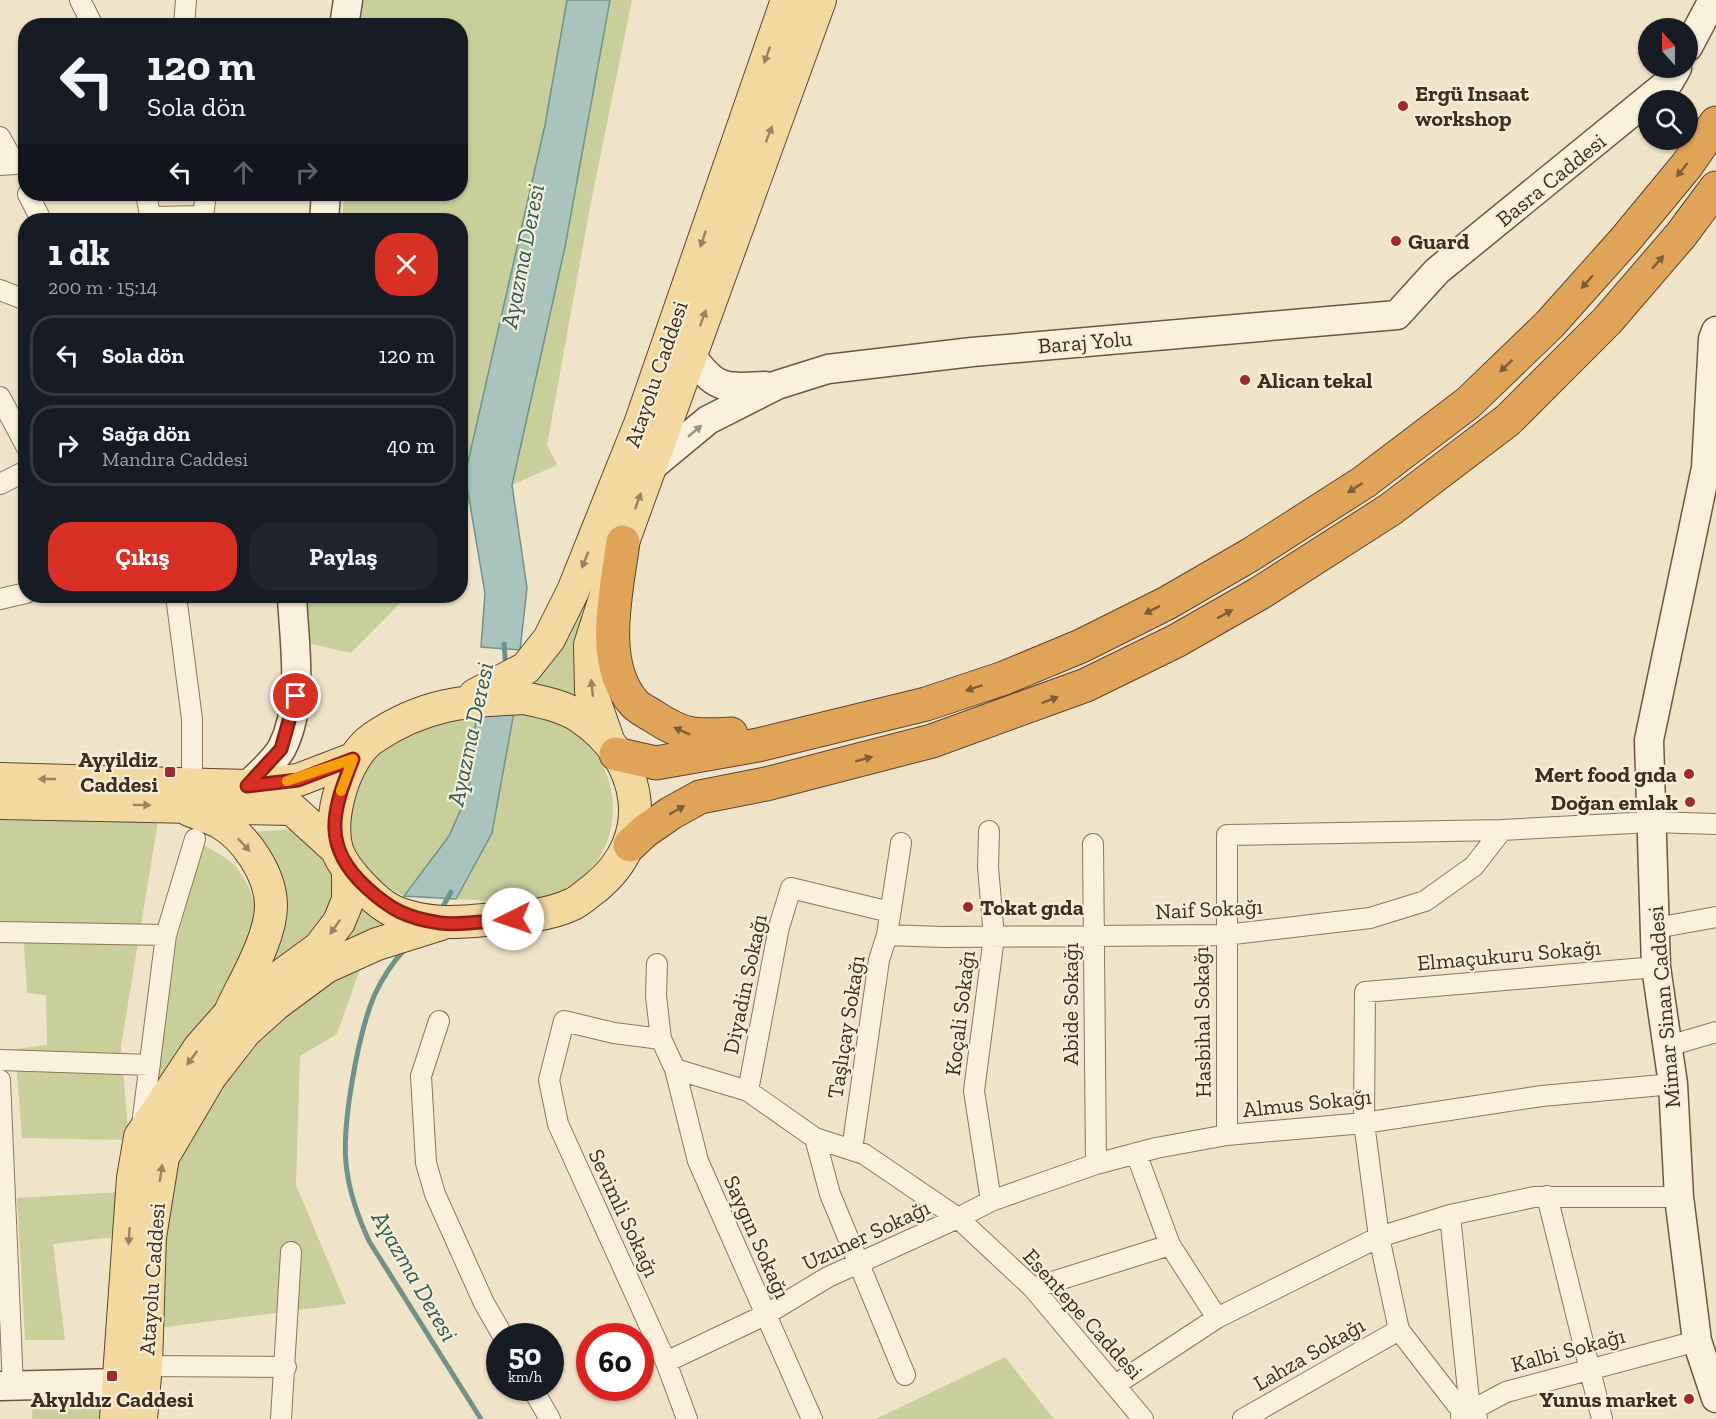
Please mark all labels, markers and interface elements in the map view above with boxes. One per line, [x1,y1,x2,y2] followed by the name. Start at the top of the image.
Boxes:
[1638,18,1698,78] north arrow
[1638,18,1698,150] map controls
[147,40,255,91] text: 120 m
[48,42,126,120] icon: left
[762,46,772,64] one-way arrow
[1415,80,1529,132] place label: Ergü Insaat workshop
[1638,90,1698,150] button: search
[147,91,246,123] text: Sola dön
[1396,99,1410,113] marker: Ergü Insaat workshop
[765,125,775,143] one-way arrow
[1491,127,1611,233] street label: Basra Caddesi
[164,156,197,189] icon: left
[227,156,260,189] icon: ahead
[290,156,323,189] icon: right
[1676,163,1689,178] one-way arrow
[494,181,550,332] water label: Ayazma Deresi
[1408,228,1470,255] place label: Guard
[697,230,707,248] one-way arrow
[48,231,110,274] text: 1 dk
[375,233,438,296] button: close
[1389,234,1403,248] marker: Guard
[1651,255,1664,270] one-way arrow
[48,275,158,299] text: 200 m · 15:14
[1580,275,1594,290] one-way arrow
[618,297,694,451] street label: Atayolu Caddesi
[699,308,709,326] one-way arrow
[1037,324,1134,360] street label: Baraj Yolu
[51,339,84,372] icon: left
[102,342,184,369] text: Sola dön
[379,342,435,369] text: 120 m
[1500,358,1514,372] one-way arrow
[1257,367,1373,394] place label: Alican tekal
[1238,373,1252,387] marker: Alican tekal
[102,420,190,447] text: Sağa dön
[687,425,702,438] one-way arrow
[51,429,84,462] icon: right
[386,432,435,459] text: 40 m
[102,447,248,471] text: Mandıra Caddesi
[1347,482,1363,493] one-way arrow
[634,492,643,510] one-way arrow
[48,522,237,591] button: Çıkış
[249,522,438,591] button: Paylaş
[580,551,590,569] one-way arrow
[1144,605,1161,615] one-way arrow
[1216,609,1233,619] one-way arrow
[440,659,499,810] water label: Ayazma Deresi
[270,670,321,721] pin
[279,679,312,712] icon: arrive
[587,679,597,698] one-way arrow
[965,684,983,694] one-way arrow
[1041,694,1059,704] one-way arrow
[672,726,690,736] one-way arrow
[78,746,158,798] place label: Ayyildiz Caddesi
[855,753,873,763] one-way arrow
[1535,761,1677,788] place label: Mert food gıda
[163,765,177,779] marker: Ayyildiz Caddesi
[1682,767,1696,781] marker: Mert food gıda
[37,774,56,784] one-way arrow
[1551,789,1678,816] place label: Doğan emlak
[1683,795,1697,809] marker: Doğan emlak
[133,800,152,809] one-way arrow
[669,804,685,815] one-way arrow
[237,837,251,852] one-way arrow
[481,887,545,951] position arrow
[1154,893,1264,925] street label: Naif Sokağı
[980,894,1084,921] place label: Tokat gıda
[961,900,975,914] marker: Tokat gıda
[1642,905,1686,1109] street label: Mimar Sinan Caddesi
[717,912,773,1056] street label: Diyadin Sokağı
[329,918,341,934] one-way arrow
[1416,934,1602,976] street label: Elmaçukuru Sokağı
[1057,943,1084,1065] street label: Abide Sokağı
[1187,946,1217,1098] street label: Hasbihal Sokağı
[939,949,981,1077] street label: Koçali Sokağı
[821,953,871,1101] street label: Taşlıçay Sokağı
[186,1049,198,1065] one-way arrow
[1241,1083,1373,1123] street label: Almus Sokağı
[583,1145,665,1281] street label: Sevimli Sokağı
[156,1163,165,1182] one-way arrow
[718,1171,796,1303] street label: Saygın Sokağı
[798,1194,934,1276] street label: Uzuner Sokağı
[133,1202,171,1356] street label: Atayolu Caddesi
[365,1205,464,1347] water label: Ayazma Deresi
[124,1227,133,1246] one-way arrow
[1017,1243,1149,1385] street label: Esentepe Caddesi
[1249,1311,1369,1397] street label: Lahza Sokağı
[1508,1322,1628,1378] street label: Kalbi Sokağı
[576,1323,654,1401] speed limit sign: 60
[509,1337,541,1373] text: 50
[508,1368,542,1386] text: km/h
[105,1369,119,1383] marker: Akyıldız Caddesi
[30,1386,194,1413] place label: Akyıldız Caddesi
[1540,1386,1677,1413] place label: Yunus market
[1682,1392,1696,1406] marker: Yunus market

